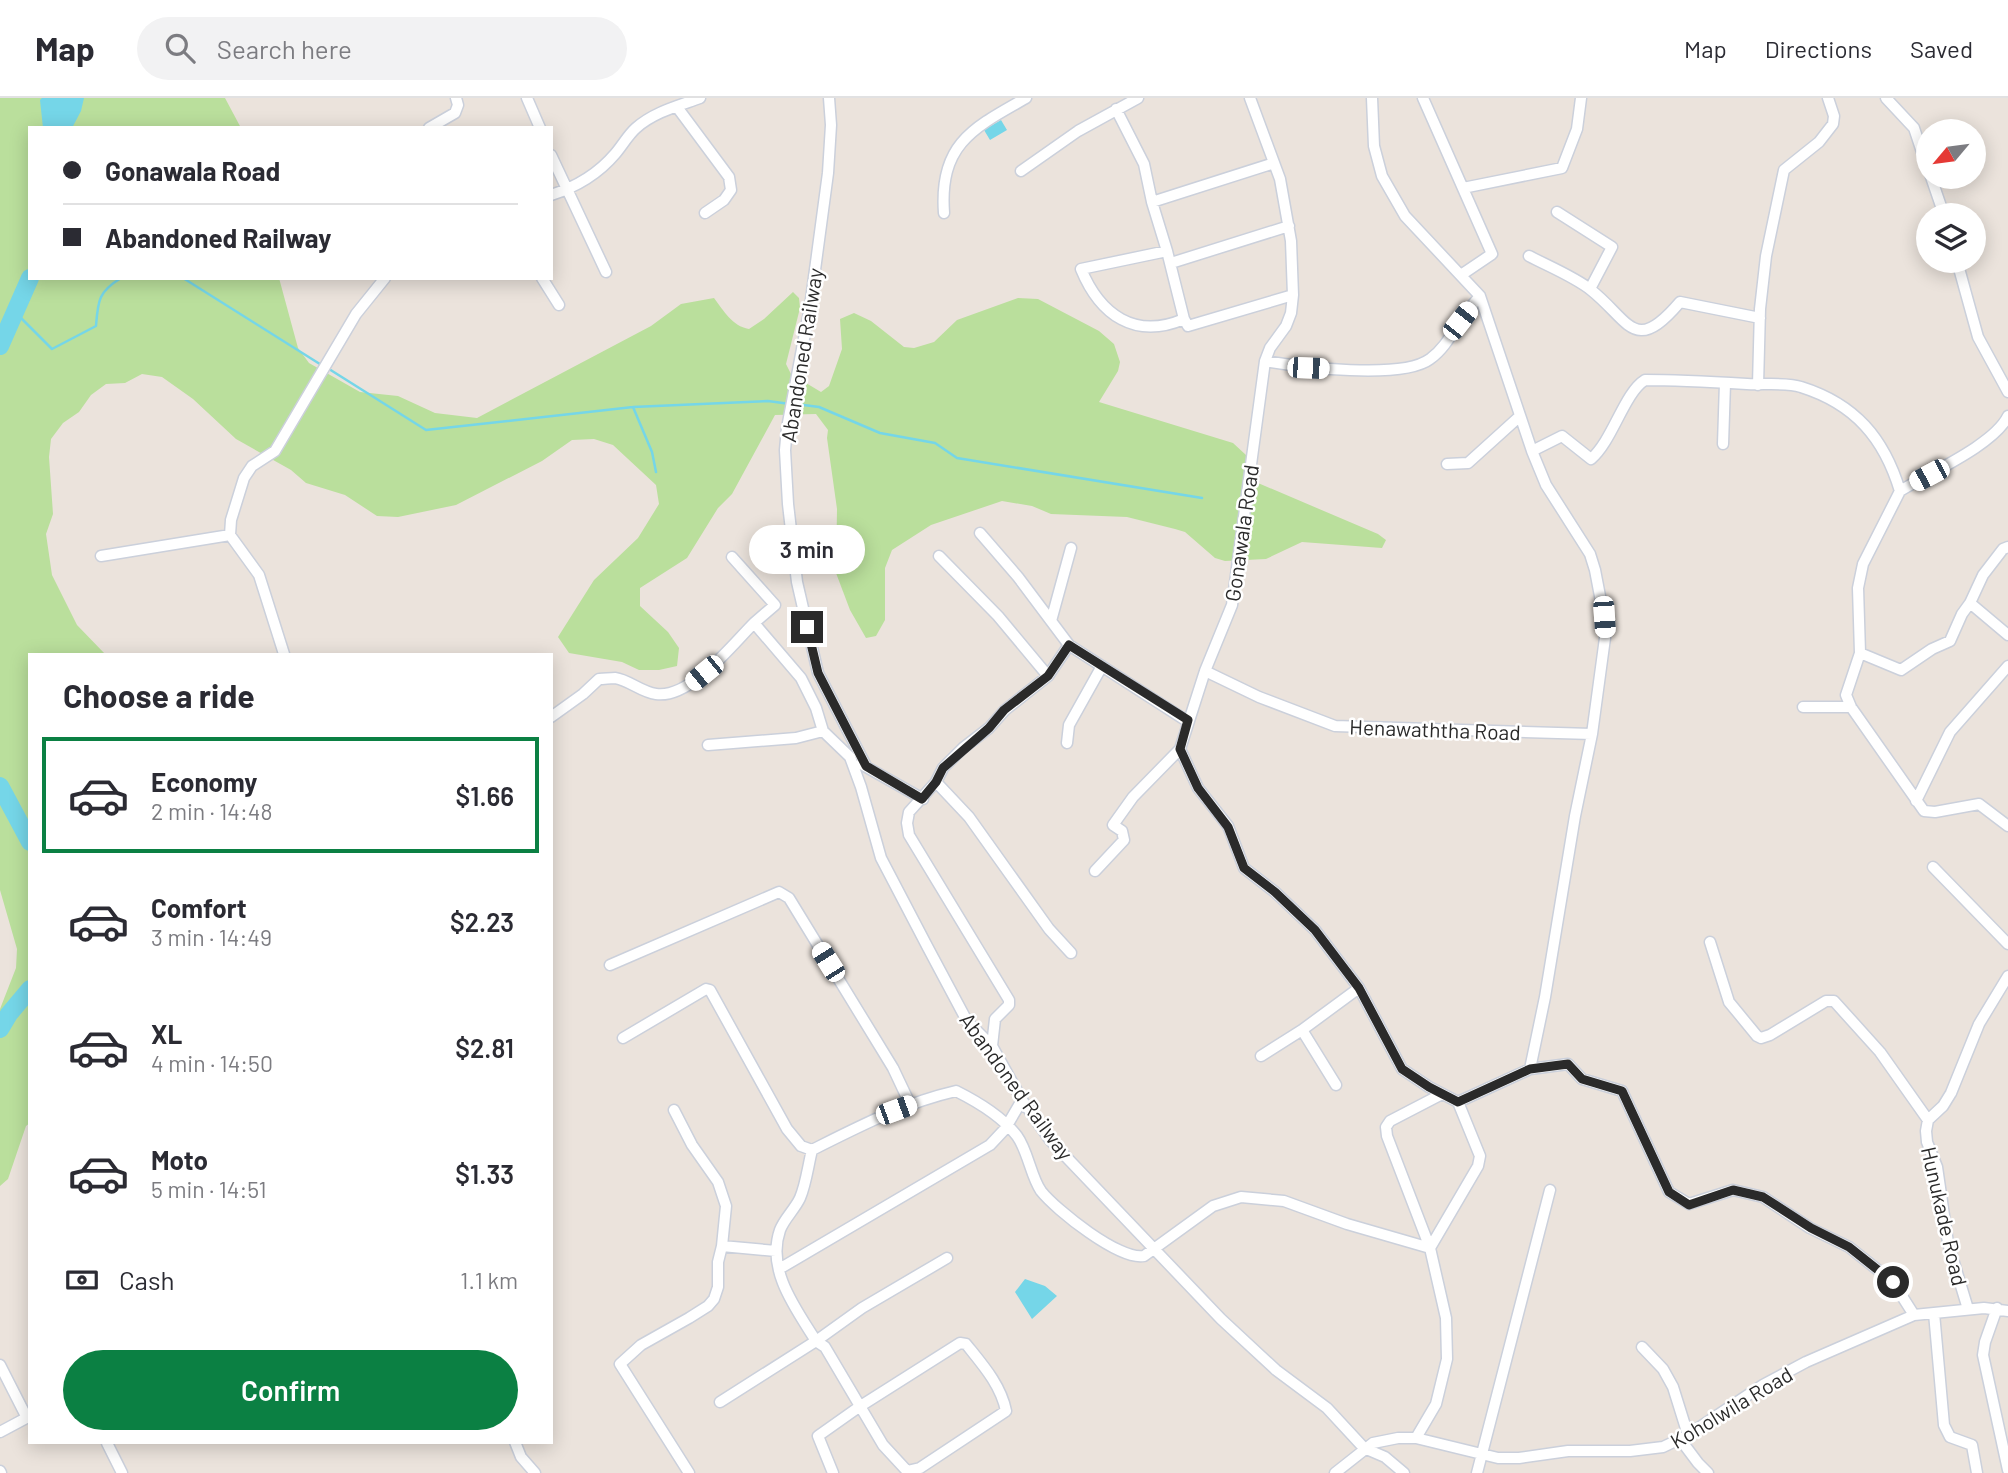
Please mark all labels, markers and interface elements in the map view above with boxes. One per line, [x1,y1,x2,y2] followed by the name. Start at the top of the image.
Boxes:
[137,17,627,80] search box
[35,28,95,68] text: Map
[161,29,199,67] icon: search
[217,33,352,64] text: Search here
[1684,34,1727,63] text: Map
[1765,34,1872,63] text: Directions
[1910,34,1973,63] text: Saved
[1916,119,1986,189] north arrow
[1916,119,1986,273] map controls
[105,155,280,186] text: Gonawala Road
[1916,203,1986,273] button: layers
[105,222,331,253] text: Abandoned Railway
[775,266,827,444] street label: Abandoned Railway
[1439,298,1482,344] car
[1287,357,1330,379] car
[1906,456,1953,494] car
[1219,463,1263,603] street label: Gonawala Road
[749,526,865,574] callout: 3 min
[780,535,834,563] text: 3 min
[1593,595,1616,639] car
[791,611,823,643] route end
[682,652,727,694] car
[63,676,255,714] text: Choose a ride
[1349,714,1521,744] street label: Henawaththa Road
[67,764,130,827] icon: car
[151,766,257,797] text: Economy
[455,780,514,811] text: $1.66
[151,797,272,825] text: 2 min · 14:48
[67,890,130,953] icon: car
[151,892,247,923] text: Comfort
[450,906,514,937] text: $2.23
[151,923,272,951] text: 3 min · 14:49
[808,939,849,985] car
[955,1007,1079,1165] street label: Abandoned Railway
[67,1016,130,1079] icon: car
[151,1018,182,1049] text: XL
[455,1032,514,1063] text: $2.81
[151,1049,273,1077] text: 4 min · 14:50
[873,1093,920,1127] car
[67,1142,130,1205] icon: car
[151,1144,208,1175] text: Moto
[1917,1144,1973,1288] street label: Hunukade Road
[455,1158,514,1189] text: $1.33
[151,1175,266,1203] text: 5 min · 14:51
[63,1261,101,1299] icon: cash
[119,1264,174,1295] text: Cash
[460,1266,518,1294] text: 1.1 km
[1877,1266,1909,1298] route start
[63,1350,518,1430] button: Confirm
[1665,1361,1797,1453] street label: Koholwila Road

